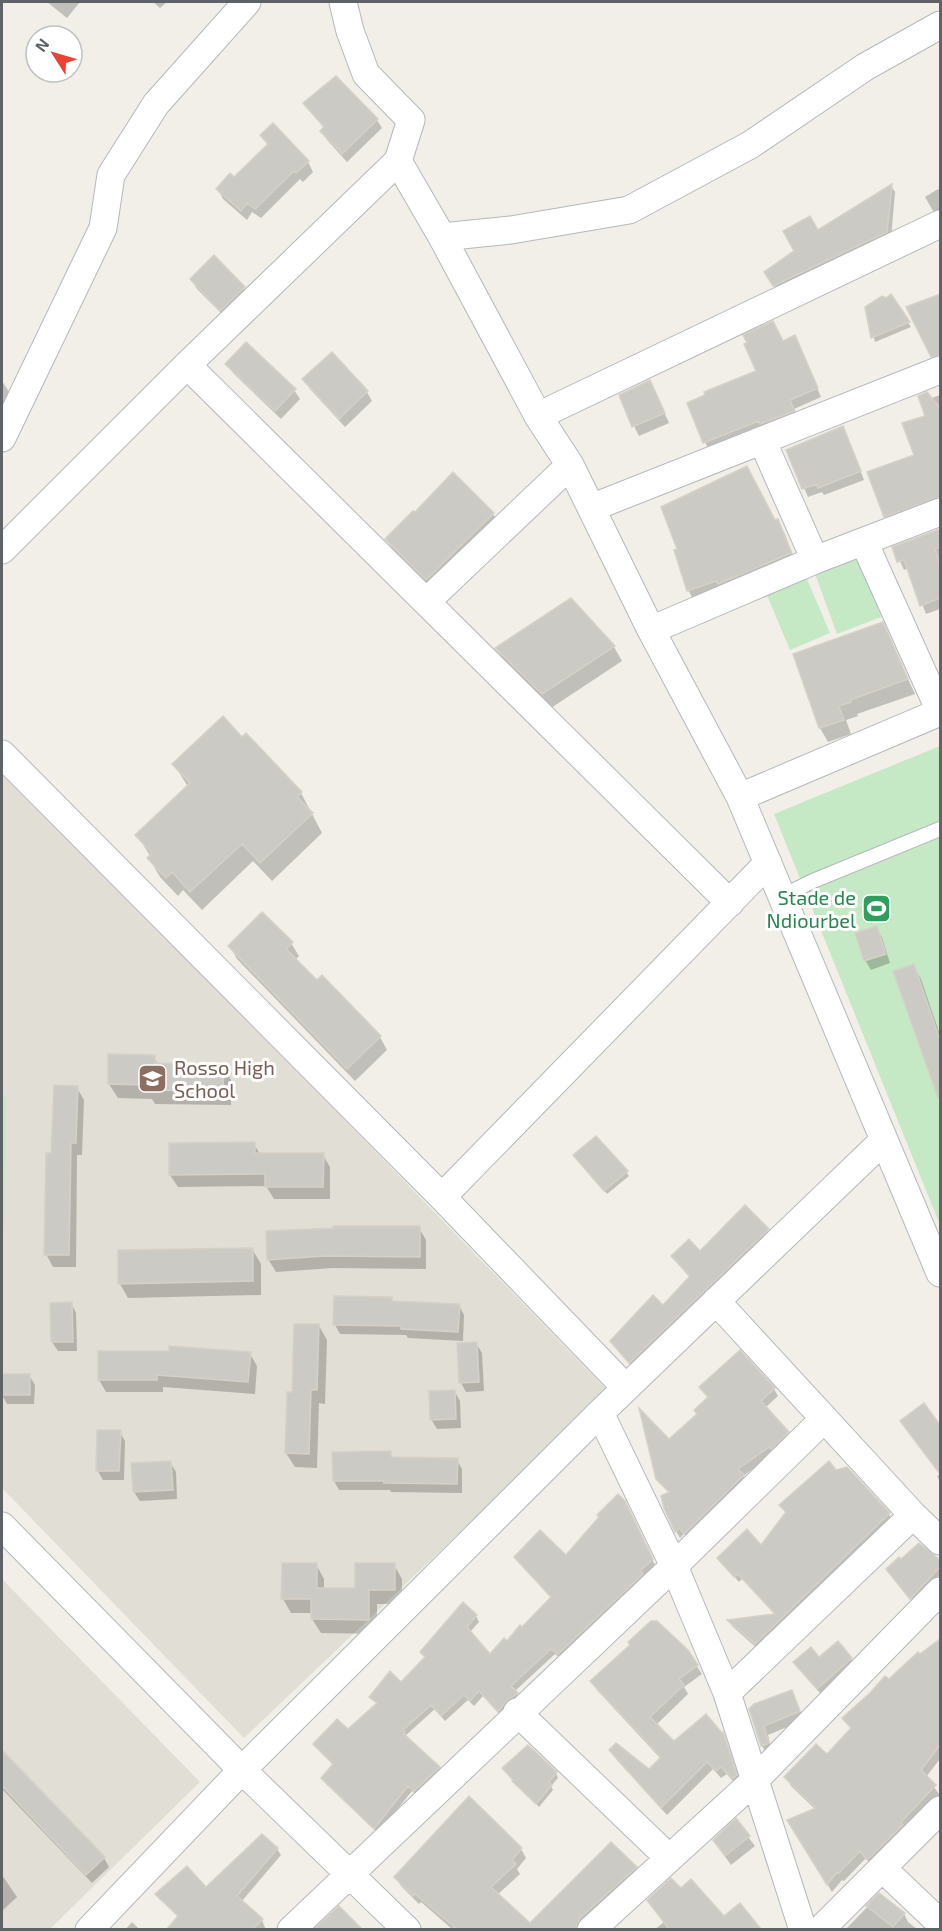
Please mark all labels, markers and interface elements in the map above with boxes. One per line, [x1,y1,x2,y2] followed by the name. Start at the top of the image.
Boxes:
[24,24,84,84] north arrow
[31,34,53,55] text: N
[767,885,856,932] place label: Stade de Ndiourbel
[861,893,893,925] sports icon: Stade de Ndiourbel
[174,1055,275,1102] place label: Rosso High School
[137,1063,169,1095] school or university icon: Rosso High School

